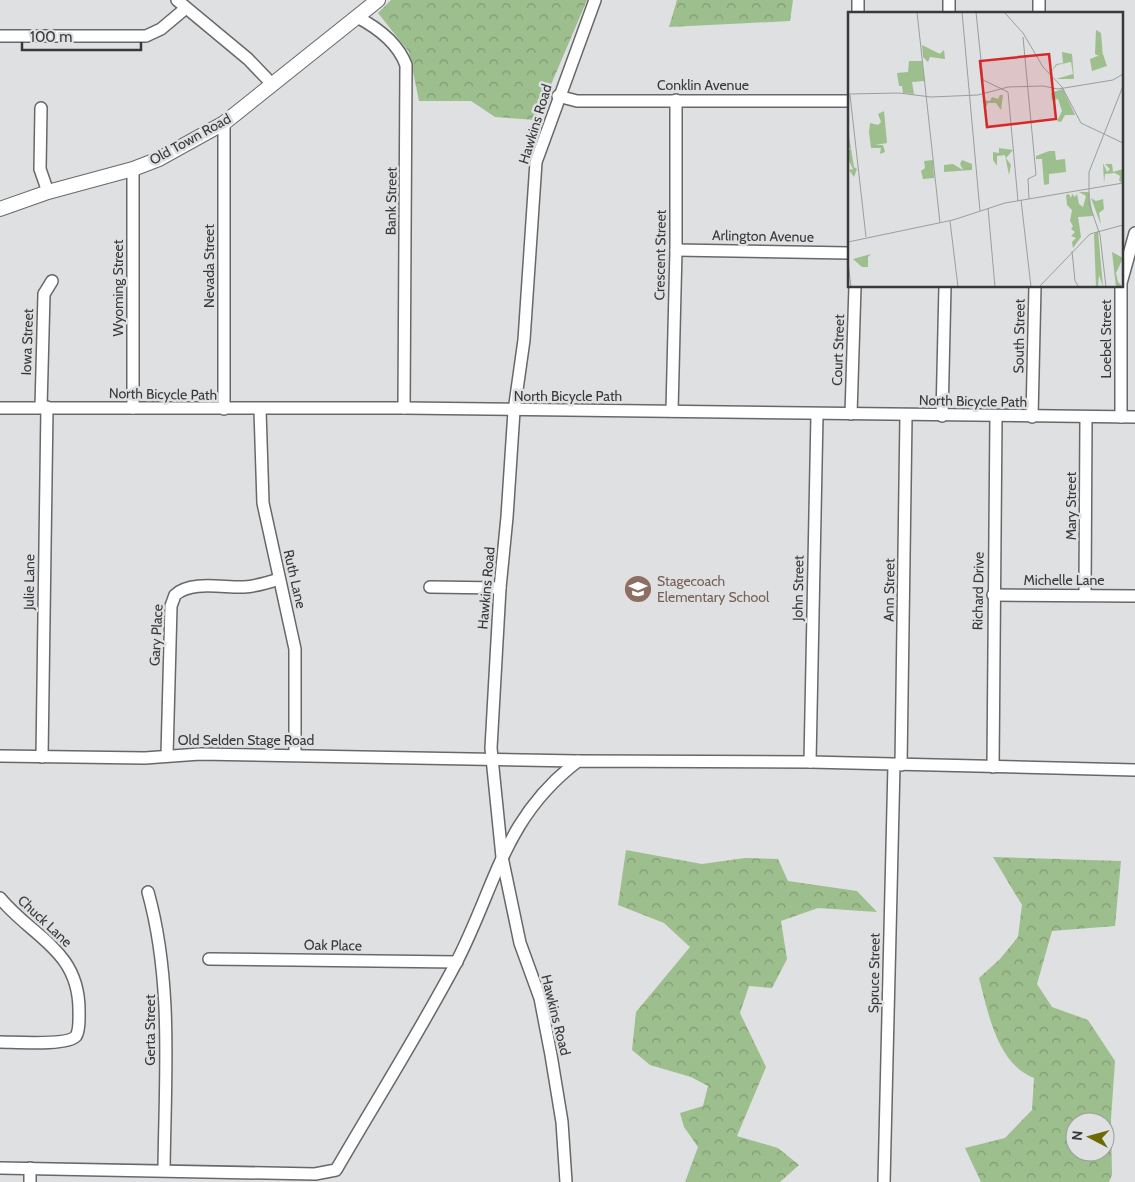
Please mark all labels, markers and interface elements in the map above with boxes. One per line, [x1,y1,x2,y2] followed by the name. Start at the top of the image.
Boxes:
[848,12,1122,288] inset map
[22,20,141,52] scale bar
[30,28,72,46] text: 100 m
[657,76,749,94] street label: Conklin Avenue
[514,82,556,166] street label: Hawkins Road
[146,109,234,169] street label: Old Town Road
[381,166,401,235] street label: Bank Street
[650,209,670,301] street label: Crescent Street
[200,224,218,308] street label: Nevada Street
[712,226,814,246] street label: Arlington Avenue
[109,239,127,336] street label: Wyoming Street
[1009,298,1029,373] street label: South Street
[1097,299,1115,379] street label: Loebel Street
[17,308,37,376] street label: Iowa Street
[828,314,848,386] street label: Court Street
[109,384,217,404] street label: North Bicycle Path
[514,387,622,405] street label: North Bicycle Path
[919,391,1027,411] street label: North Bicycle Path
[1062,471,1080,540] street label: Mary Street
[473,546,499,630] street label: Hawkins Road
[280,548,310,610] street label: Ruth Lane
[968,552,988,630] street label: Richard Drive
[19,554,38,611] street label: Julie Lane
[788,555,808,622] street label: John Street
[879,558,899,622] street label: Ann Street
[1024,571,1104,589] street label: Michelle Lane
[657,572,770,606] place label: Stagecoach Elementary School
[623,574,653,604] school or university icon: Stagecoach Elementary School
[145,603,167,667] street label: Gary Place
[178,731,314,749] street label: Old Selden Stage Road
[14,891,76,951] street label: Chuck Lane
[864,932,884,1013] street label: Spruce Street
[304,935,362,955] street label: Oak Place
[537,973,575,1057] street label: Hawkins Road
[141,994,159,1066] street label: Gerta Street
[1065,1112,1115,1162] north arrow
[1068,1130,1087,1142] text: N

